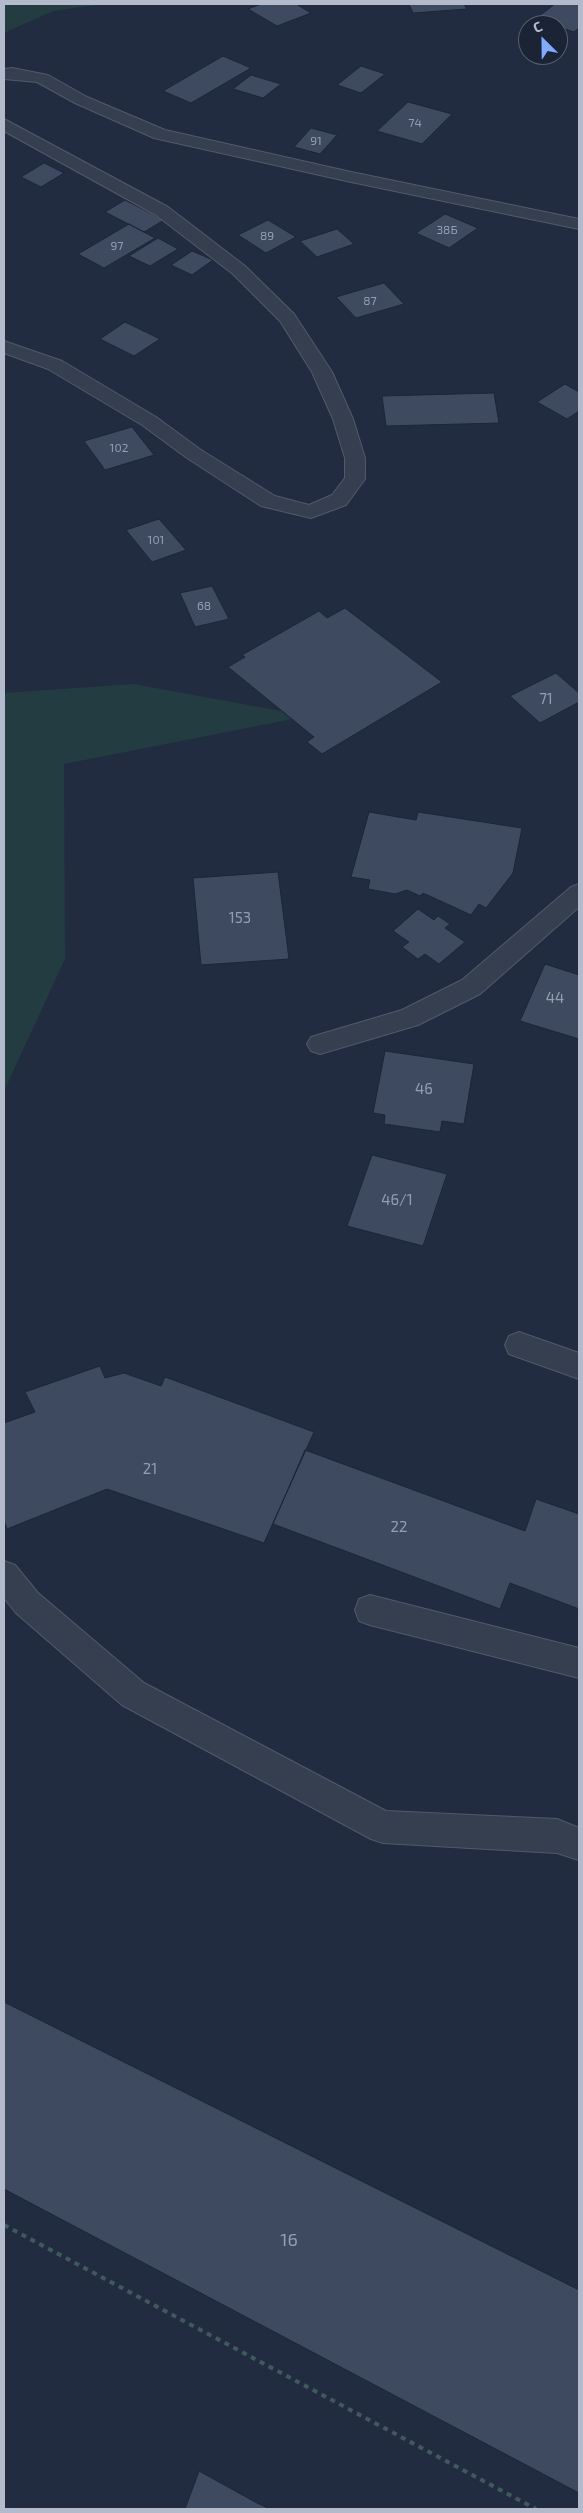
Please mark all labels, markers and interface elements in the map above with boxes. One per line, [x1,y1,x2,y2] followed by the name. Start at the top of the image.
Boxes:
[518,15,568,65] north arrow
[530,17,544,36] text: С
[408,116,422,130] house number: 74
[310,134,322,148] house number: 91
[436,223,458,237] house number: 38Б
[260,229,274,243] house number: 89
[110,239,124,253] house number: 97
[363,294,377,308] house number: 87
[110,441,128,455] house number: 102
[148,533,164,547] house number: 101
[197,599,211,613] house number: 68
[539,690,553,708] house number: 71
[229,909,251,927] house number: 153
[546,989,564,1007] house number: 44
[415,1080,433,1098] house number: 46
[381,1191,413,1209] house number: 46/1
[143,1460,157,1478] house number: 21
[391,1518,407,1536] house number: 22
[280,2229,298,2251] house number: 16

